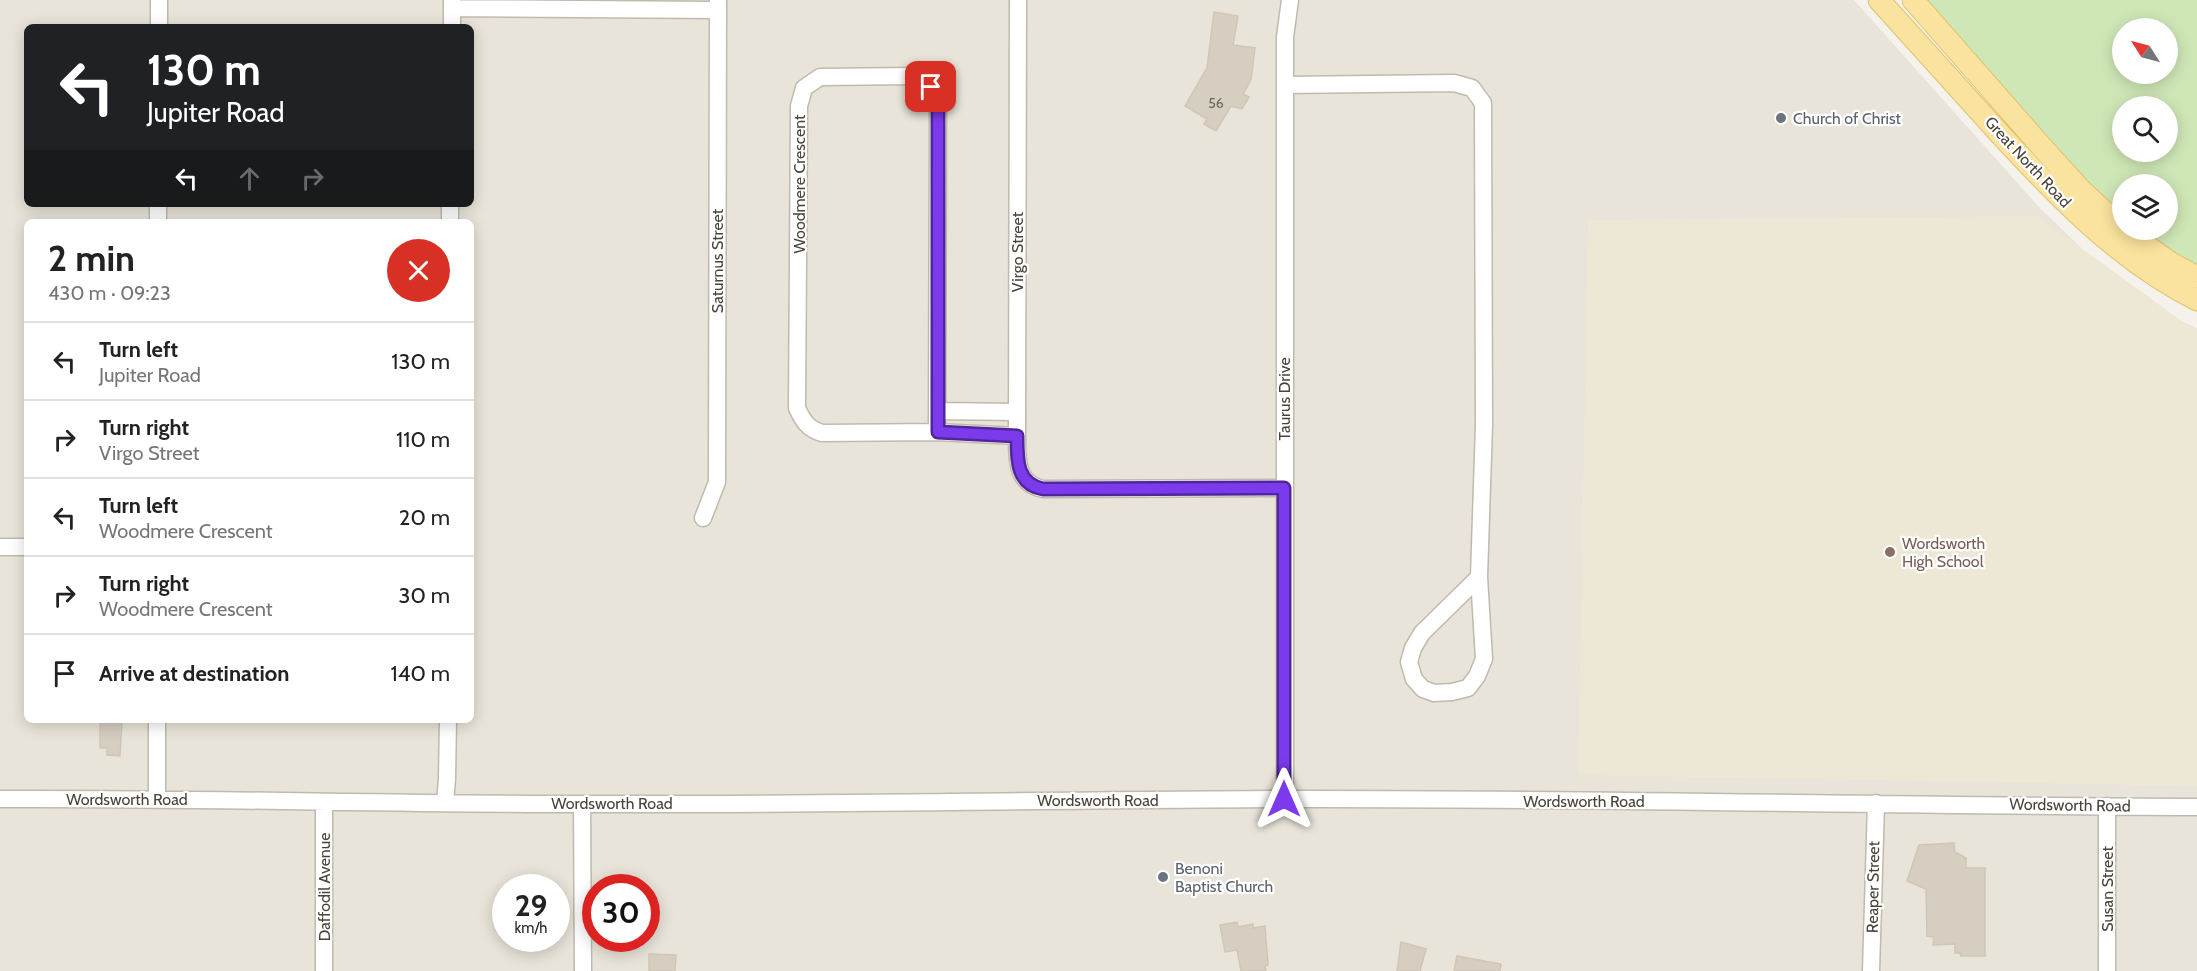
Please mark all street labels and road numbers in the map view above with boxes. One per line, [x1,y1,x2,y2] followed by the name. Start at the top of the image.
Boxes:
[1981,113,2075,211] street label: Great North Road
[790,114,809,253] street label: Woodmere Crescent
[708,208,727,313] street label: Saturnus Street
[1008,211,1027,292] street label: Virgo Street
[1275,357,1294,441] street label: Taurus Drive
[66,790,188,809] street label: Wordsworth Road
[1037,791,1159,810] street label: Wordsworth Road
[1523,792,1645,811] street label: Wordsworth Road
[551,794,673,813] street label: Wordsworth Road
[2009,794,2131,816] street label: Wordsworth Road
[315,833,334,941] street label: Daffodil Avenue
[1863,840,1883,933] street label: Reaper Street
[2098,846,2117,932] street label: Susan Street

